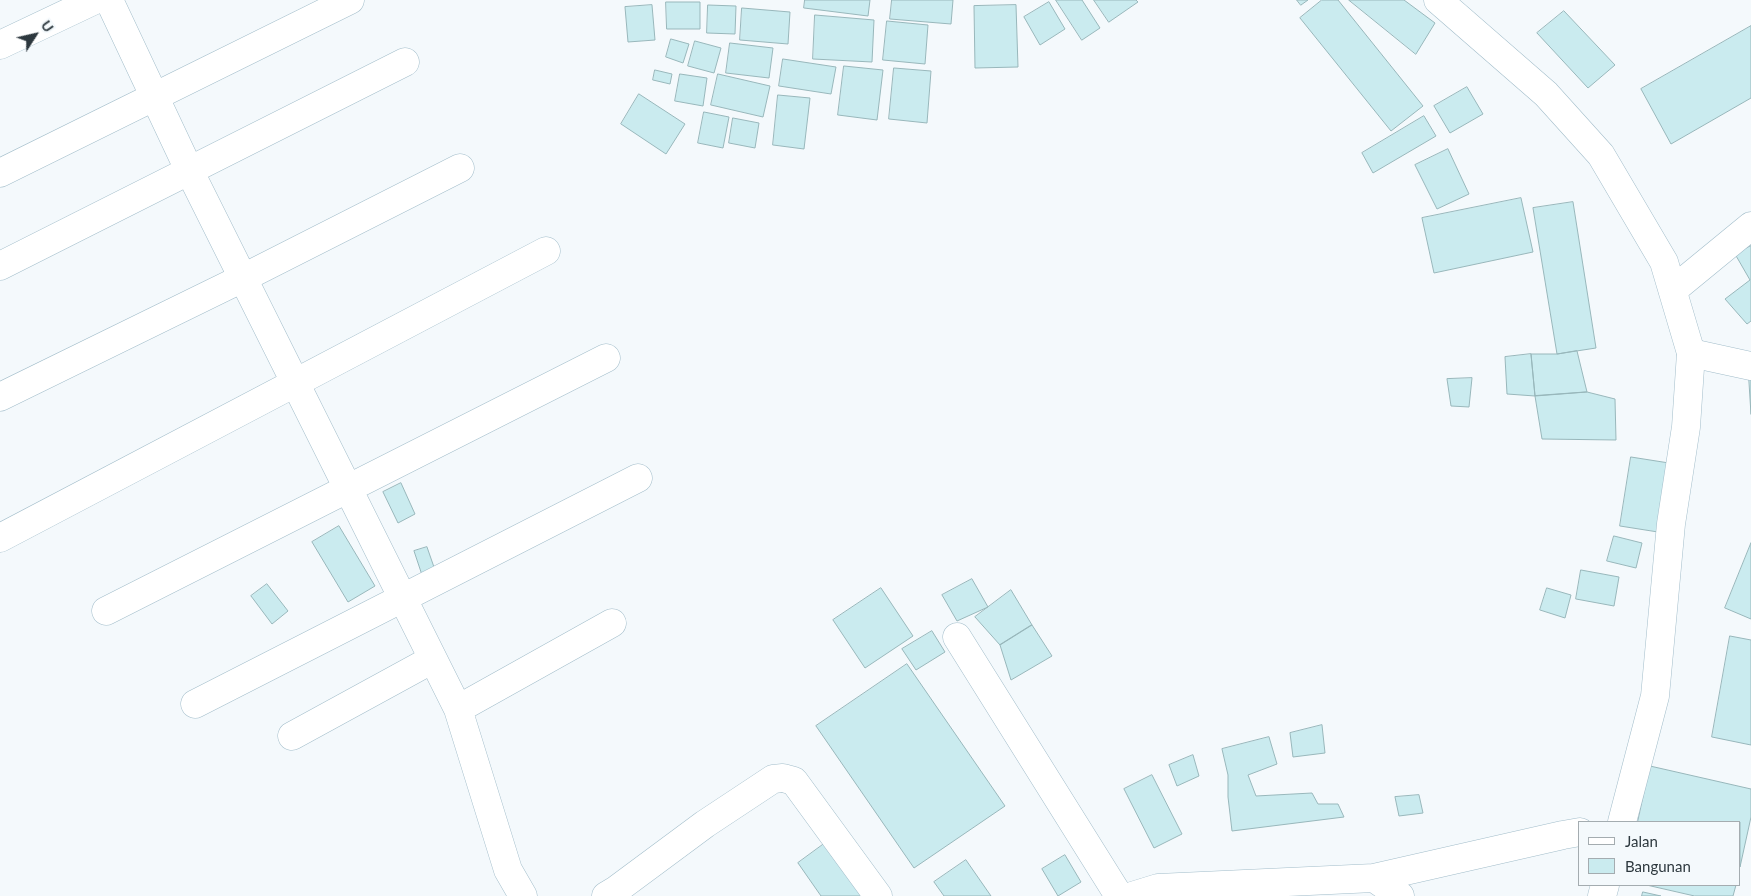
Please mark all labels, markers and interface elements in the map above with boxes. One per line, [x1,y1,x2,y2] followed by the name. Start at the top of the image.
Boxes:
[10,10,60,60] north arrow
[38,17,58,35] text: U
[1578,821,1741,886] legend
[1625,832,1658,850] text: Jalan
[1625,857,1691,875] text: Bangunan

